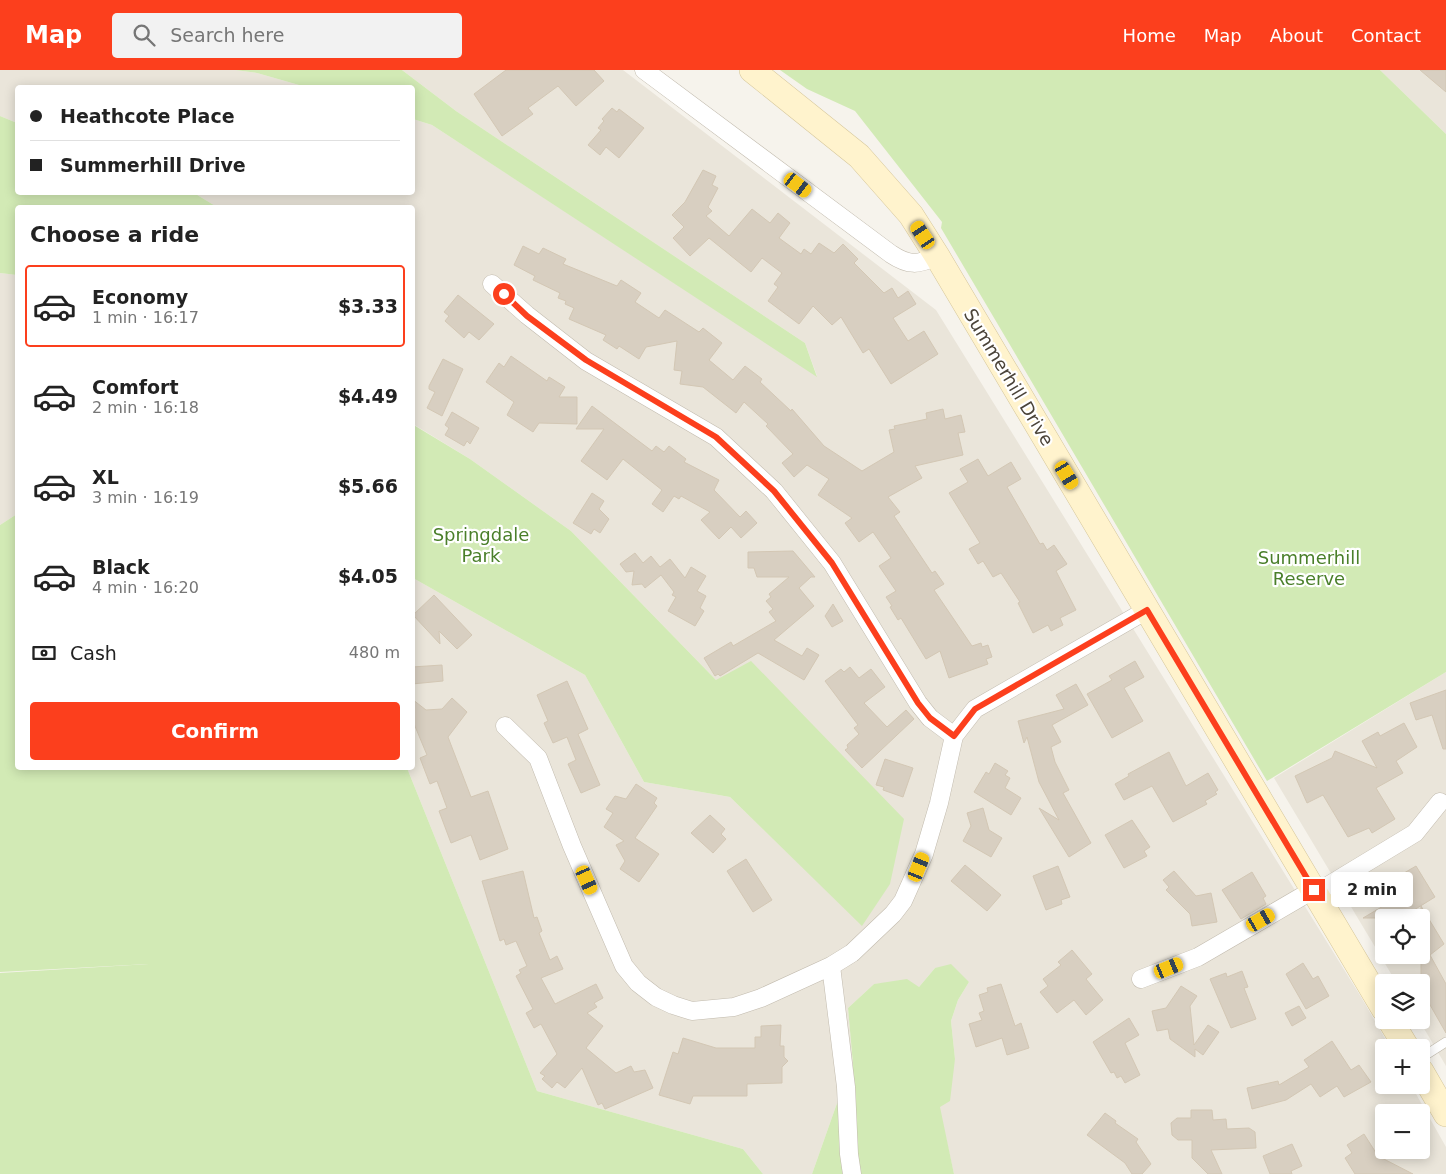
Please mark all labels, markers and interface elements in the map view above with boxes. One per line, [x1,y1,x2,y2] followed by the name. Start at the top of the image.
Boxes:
[112,13,462,58] search box
[25,21,82,49] text: Map
[130,21,158,49] icon: search
[170,24,284,46] text: Search here
[1123,25,1176,46] text: Home
[1204,25,1242,46] text: Map
[1270,25,1323,46] text: About
[1351,25,1421,46] text: Contact
[60,105,235,127] text: Heathcote Place
[60,154,246,176] text: Summerhill Drive
[781,170,814,200] car
[908,218,937,252] car
[30,222,199,247] text: Choose a ride
[493,283,515,305] route start
[32,284,77,329] icon: car
[92,286,188,308] text: Economy
[338,295,398,317] text: $3.33
[960,305,1058,449] street label: Summerhill Drive
[92,308,199,327] text: 1 min · 16:17
[32,374,77,419] icon: car
[92,376,179,398] text: Comfort
[338,385,398,407] text: $4.49
[92,398,199,417] text: 2 min · 16:18
[1052,458,1081,492] car
[32,464,77,509] icon: car
[92,466,119,488] text: XL
[338,475,398,497] text: $5.66
[92,488,199,507] text: 3 min · 16:19
[433,524,529,566] park label: Springdale Park
[1258,547,1360,589] park label: Summerhill Reserve
[32,554,77,599] icon: car
[92,556,150,578] text: Black
[338,565,398,587] text: $4.05
[92,578,199,597] text: 4 min · 16:20
[30,639,58,667] icon: cash
[70,642,117,664] text: Cash
[349,643,400,662] text: 480 m
[30,702,400,760] button: Confirm
[906,850,931,884] car
[574,863,599,897] car
[1332,872,1414,908] callout: 2 min
[1303,879,1325,901] route end
[1347,880,1397,899] text: 2 min
[1244,906,1277,934] car
[1375,909,1430,1159] map controls
[1375,909,1430,964] button: locate
[1152,955,1185,981] car
[1375,974,1430,1029] button: layers
[1375,1039,1430,1094] button: +
[1375,1104,1430,1159] button: −

